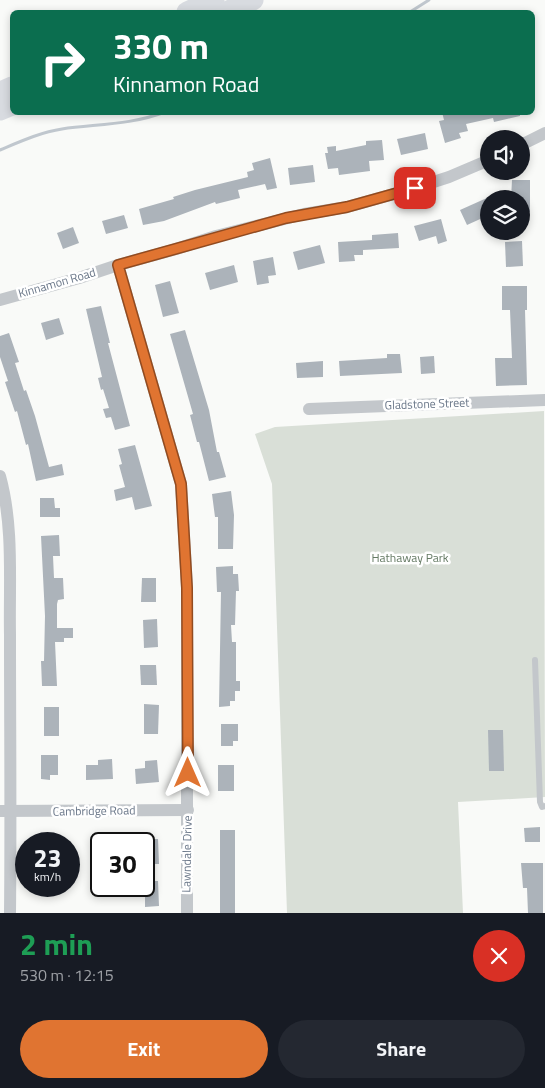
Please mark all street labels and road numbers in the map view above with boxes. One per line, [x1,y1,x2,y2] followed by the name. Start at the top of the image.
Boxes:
[16,262,98,303] street label: Kinnamon Road
[384,393,470,414] street label: Gladstone Street
[52,800,136,821] street label: Cambridge Road
[176,815,197,893] street label: Lawndale Drive

